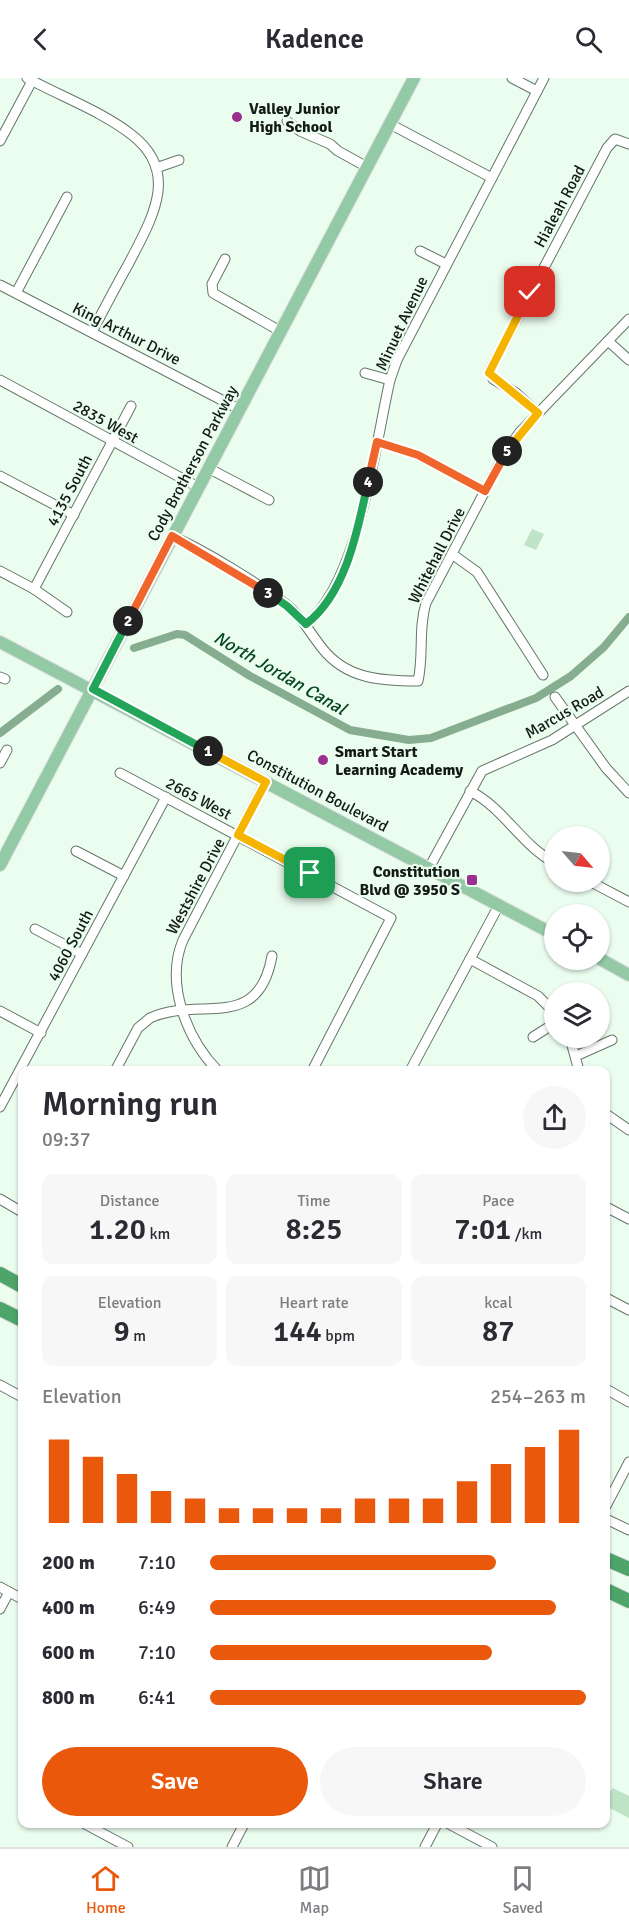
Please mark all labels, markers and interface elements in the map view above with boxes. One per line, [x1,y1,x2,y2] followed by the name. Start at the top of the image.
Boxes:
[24,23,57,56] icon: back
[265,23,364,56] text: Kadence
[572,23,605,56] icon: search
[249,99,341,137] place label: Valley Junior High School
[230,110,244,124] marker: Valley Junior High School
[530,162,590,251] street label: Hialeah Road
[504,266,555,317] pin
[371,273,432,374] street label: Minuet Avenue
[513,275,546,308] icon: check
[69,298,184,370] street label: King Arthur Drive
[143,382,243,545] street label: Cody Brotherson Parkway
[69,396,142,448] street label: 2835 West
[492,436,522,466] pin: 5
[503,441,511,461] text: 5
[43,451,97,530] street label: 4135 South
[353,467,383,497] pin: 4
[364,472,372,492] text: 4
[404,504,470,607] street label: Whitehall Drive
[253,578,283,608] pin: 3
[264,583,272,603] text: 3
[113,606,143,636] pin: 2
[124,611,132,631] text: 2
[210,626,352,721] water label: North Jordan Canal
[522,682,607,743] street label: Marcus Road
[193,736,223,766] pin: 1
[204,741,212,761] text: 1
[335,742,463,780] place label: Smart Start Learning Academy
[243,745,392,837] street label: Constitution Boulevard
[316,753,330,767] marker: Smart Start Learning Academy
[162,773,235,825] street label: 2665 West
[544,826,610,892] north arrow
[544,826,610,1048] map controls
[162,835,230,938] street label: Westshire Drive
[284,847,335,898] pin
[293,856,326,889] icon: arrive
[359,862,460,900] place label: Constitution Blvd @ 3950 S
[465,873,479,887] marker: Constitution Blvd @ 3950 S
[544,904,610,970] button: locate
[44,906,98,985] street label: 4060 South
[544,982,610,1048] button: layers
[42,1084,218,1125] text: Morning run
[523,1086,586,1149] button: share
[42,1127,91,1152] text: 09:37
[100,1191,159,1211] text: Distance
[298,1191,330,1211] text: Time
[482,1191,514,1211] text: Pace
[89,1211,146,1248] text: 1.20
[285,1211,343,1248] text: 8:25
[454,1211,511,1248] text: 7:01
[146,1224,170,1244] text: km
[511,1224,542,1244] text: /km
[98,1293,162,1313] text: Elevation
[279,1293,349,1313] text: Heart rate
[484,1293,512,1313] text: kcal
[113,1313,130,1350] text: 9
[273,1313,322,1350] text: 144
[482,1313,515,1350] text: 87
[130,1326,146,1346] text: m
[322,1326,355,1346] text: bpm
[42,1384,122,1409] text: Elevation
[490,1384,586,1409] text: 254–263 m
[42,1550,95,1575] text: 200 m
[138,1550,176,1575] text: 7:10
[42,1595,95,1620] text: 400 m
[138,1595,176,1620] text: 6:49
[42,1640,95,1665] text: 600 m
[138,1640,176,1665] text: 7:10
[42,1685,95,1710] text: 800 m
[138,1685,176,1710] text: 6:41
[42,1747,308,1816] button: Save
[320,1747,586,1816] button: Share
[86,1862,126,1918] tab: Home
[298,1862,331,1918] tab: Map
[503,1862,543,1918] tab: Saved

